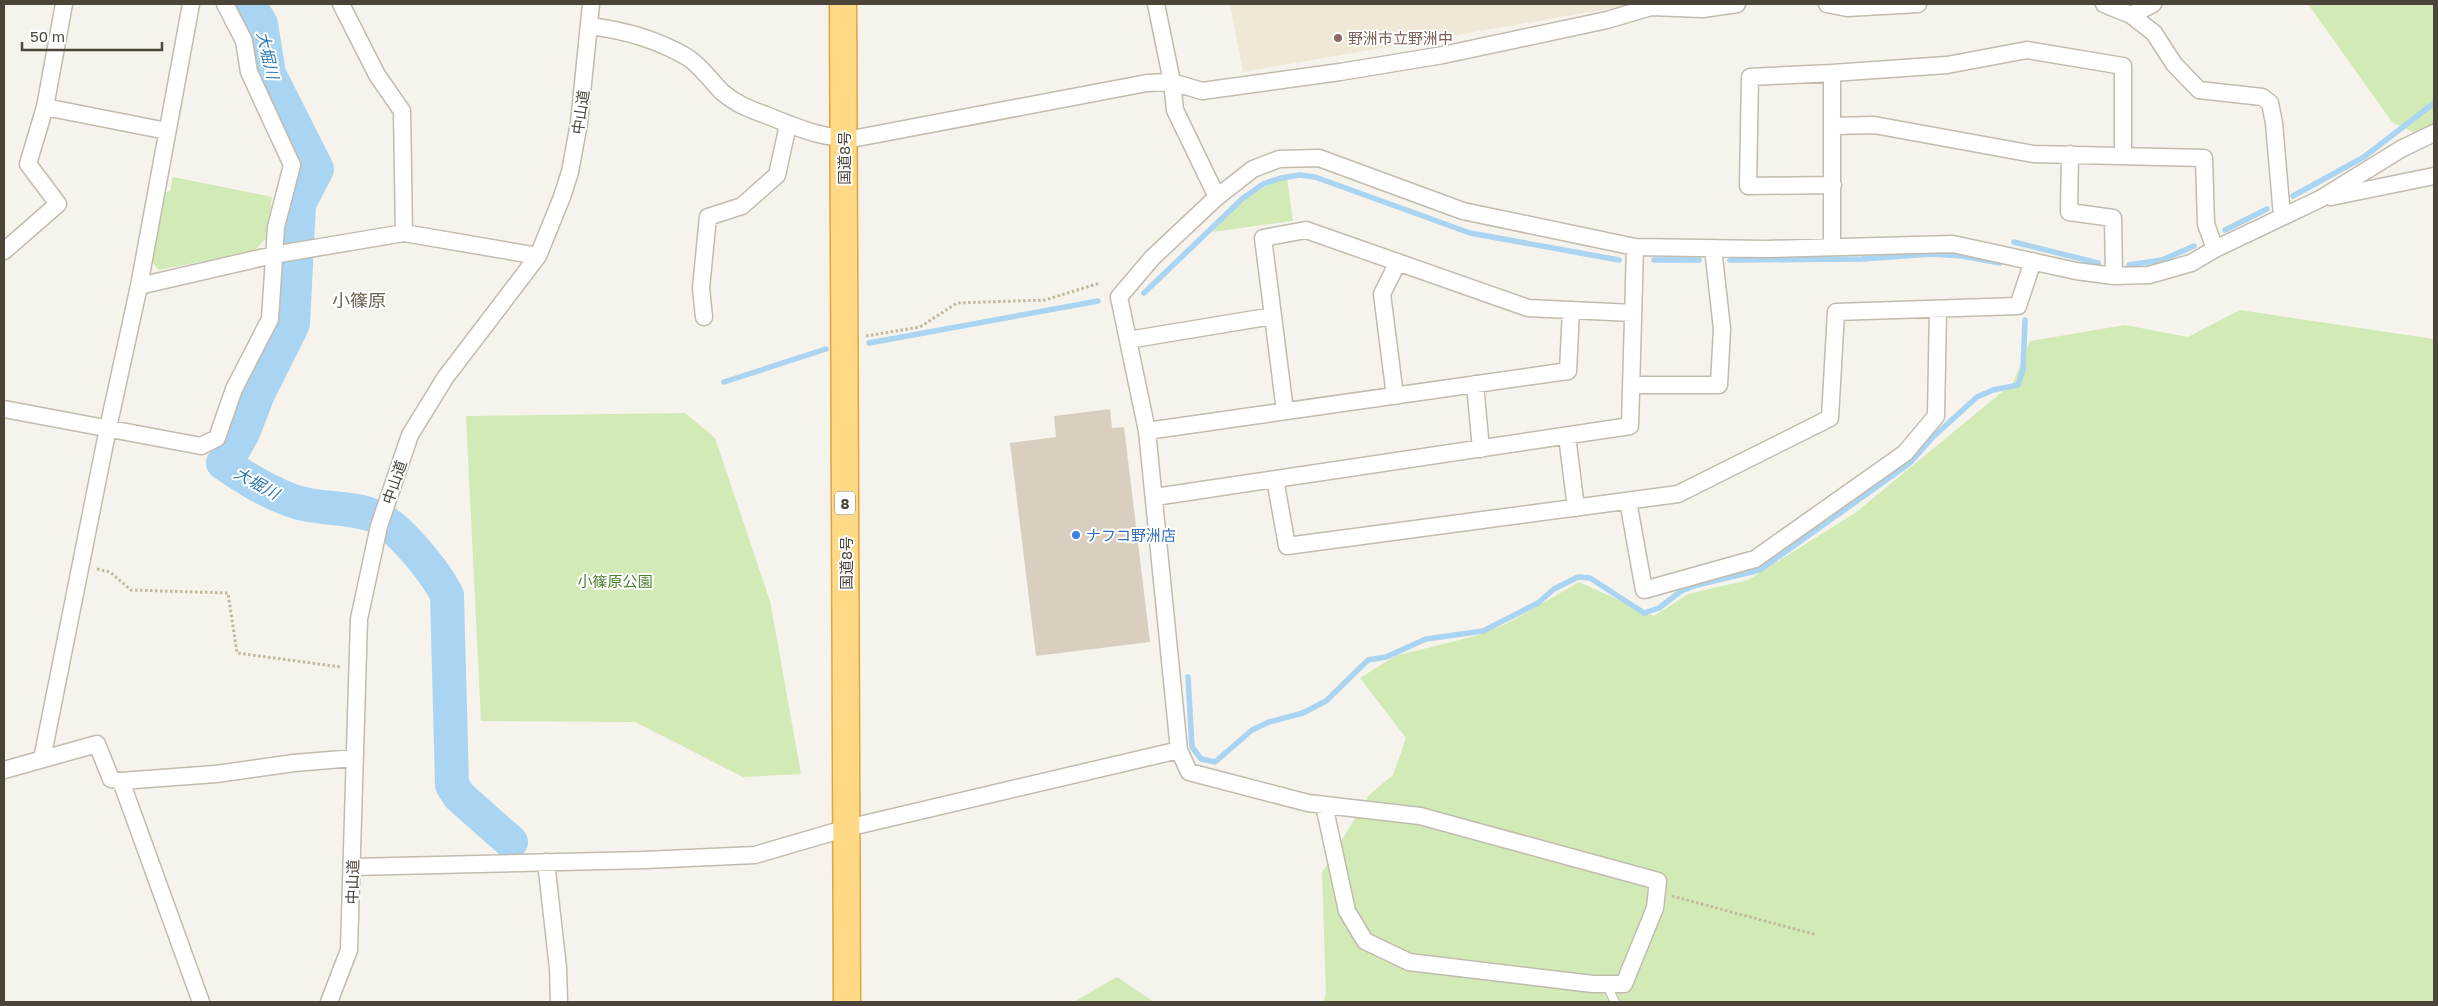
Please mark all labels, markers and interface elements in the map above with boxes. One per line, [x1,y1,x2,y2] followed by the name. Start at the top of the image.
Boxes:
[22,20,162,52] scale bar
[30,27,65,45] text: 50 m
[253,29,284,83] water label: 大堀川
[1348,29,1453,47] place label: 野洲市立野洲中
[1332,32,1344,44] marker: 野洲市立野洲中
[568,88,592,136] street label: 中山道
[835,131,853,185] street label: 国道8号
[332,289,386,311] district label: 小篠原
[378,458,410,506] street label: 中山道
[231,463,285,504] water label: 大堀川
[835,492,855,514] road number: 8
[1086,526,1176,544] place label: ナフコ野洲店
[1070,529,1082,541] marker: ナフコ野洲店
[837,536,855,590] street label: 国道8号
[577,572,653,590] park label: 小篠原公園
[343,859,361,905] street label: 中山道

